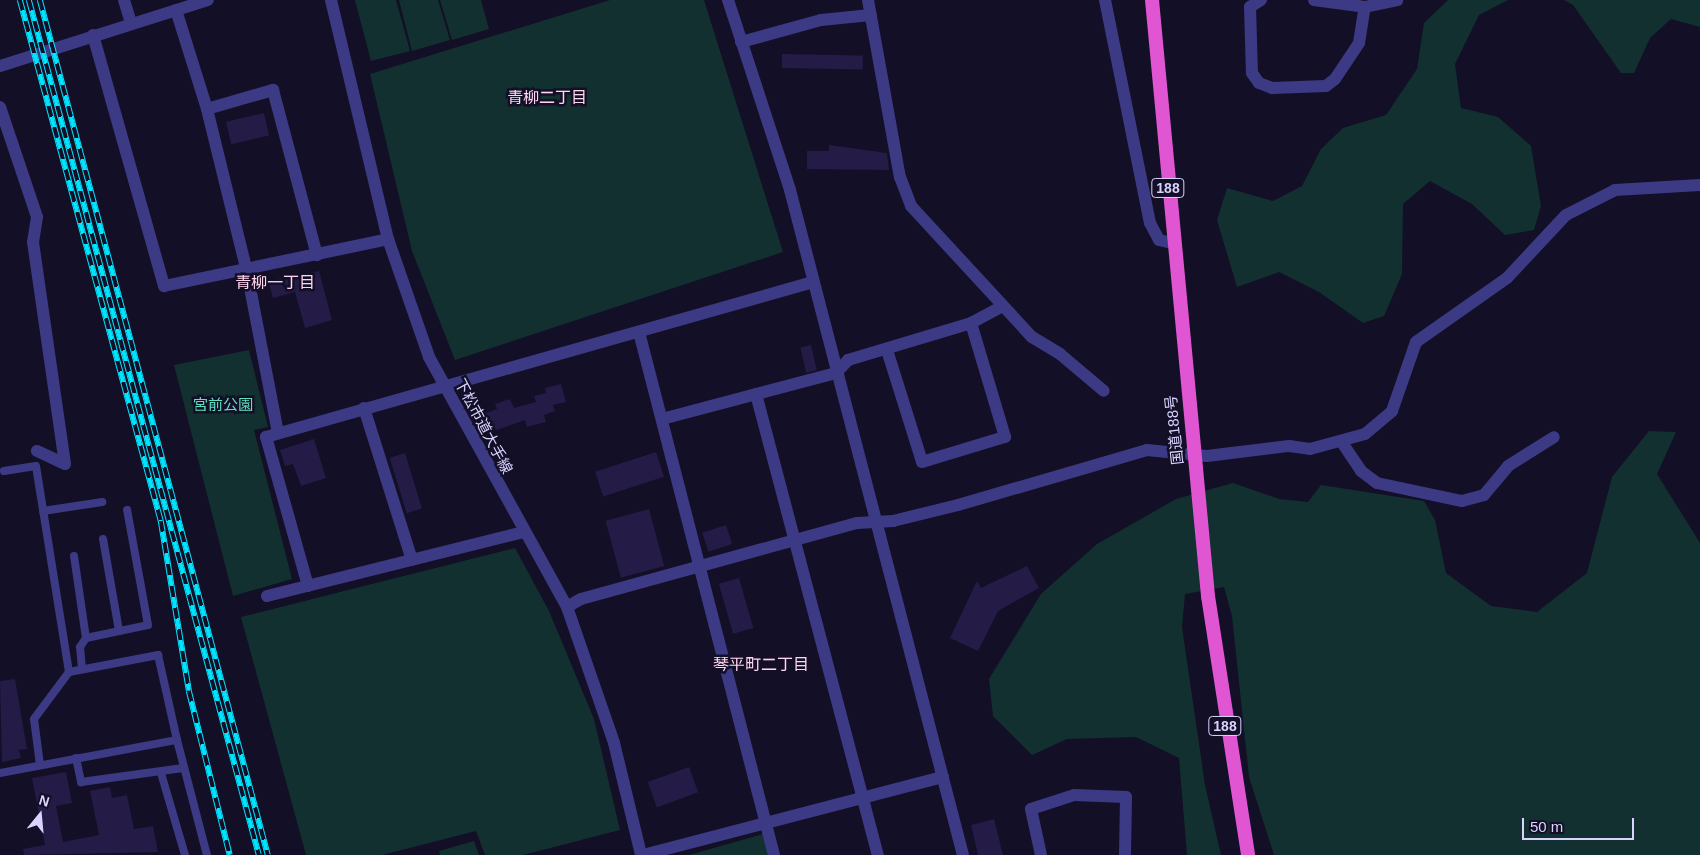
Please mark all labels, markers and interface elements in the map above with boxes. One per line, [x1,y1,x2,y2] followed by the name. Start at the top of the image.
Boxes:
[507,88,587,108] district label: 青柳二丁目
[1150,177,1186,200] road number: 188
[235,273,315,293] district label: 青柳一丁目
[451,375,517,477] street label: 下松市道大手線
[1161,394,1187,466] street label: 国道188号
[193,396,253,414] park label: 宮前公園
[713,655,809,675] district label: 琴平町二丁目
[1208,714,1242,738] road number: 188
[15,790,65,840] north arrow
[37,792,52,810] text: N
[1525,808,1638,840] scale bar
[1530,818,1563,835] text: 50 m

